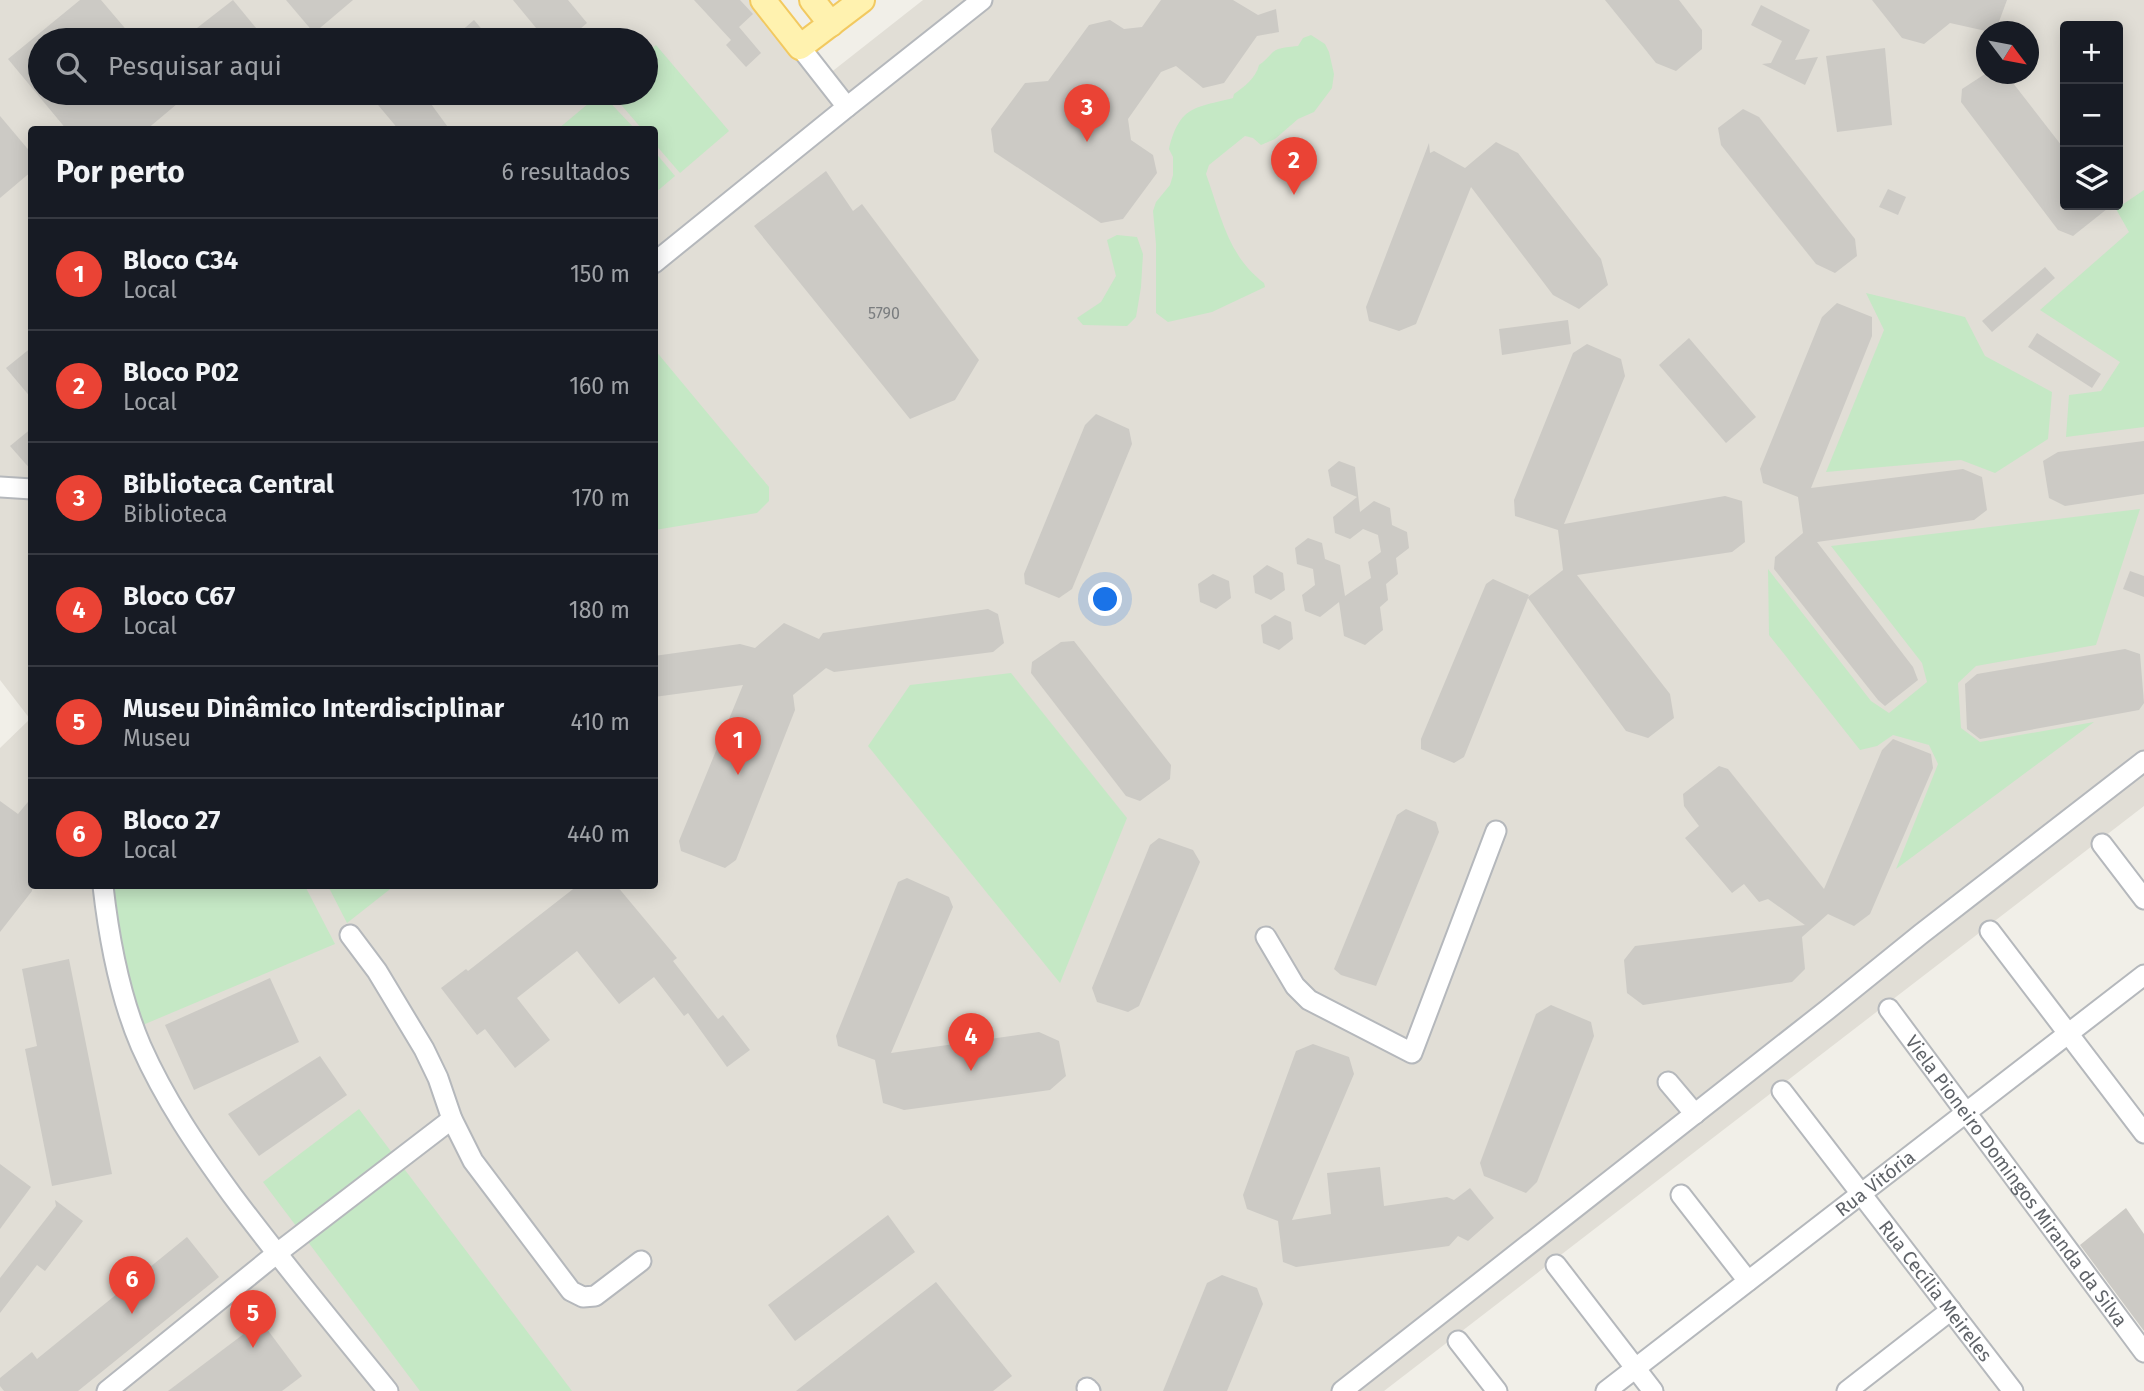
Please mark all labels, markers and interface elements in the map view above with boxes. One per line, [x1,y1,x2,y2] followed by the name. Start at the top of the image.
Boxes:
[1976,21,2039,84] north arrow
[2060,21,2123,210] map controls
[2060,21,2123,84] button: +
[28,28,658,105] search box
[52,48,90,86] icon: search
[108,51,282,82] text: Pesquisar aqui
[1064,84,1110,142] pin: 3
[2060,84,2123,147] button: −
[1271,137,1317,195] pin: 2
[2060,147,2123,210] button: layers
[56,154,185,190] text: Por perto
[501,158,630,186] text: 6 resultados
[123,245,238,276] text: Bloco C34
[74,260,84,288] text: 1
[570,260,630,288] text: 150 m
[123,276,177,304] text: Local
[868,304,900,323] house number: 5790
[123,357,239,388] text: Bloco P02
[73,372,85,400] text: 2
[569,372,630,400] text: 160 m
[123,388,177,416] text: Local
[123,469,334,500] text: Biblioteca Central
[73,484,85,512] text: 3
[571,484,630,512] text: 170 m
[123,500,228,528] text: Biblioteca
[123,581,235,612] text: Bloco C67
[1088,582,1122,616] your location
[73,596,86,624] text: 4
[569,596,630,624] text: 180 m
[123,612,177,640] text: Local
[123,693,504,724] text: Museu Dinâmico Interdisciplinar
[73,708,85,736] text: 5
[570,708,630,736] text: 410 m
[715,717,761,775] pin: 1
[123,724,191,752] text: Museu
[123,805,220,836] text: Bloco 27
[73,820,85,848] text: 6
[567,820,630,848] text: 440 m
[123,836,177,864] text: Local
[948,1013,994,1071] pin: 4
[1901,1030,2133,1331] street label: Viela Pioneiro Domingos Miranda da Silva
[1831,1145,1919,1221] street label: Rua Vitória
[1874,1216,1997,1366] street label: Rua Cecília Meireles
[109,1256,155,1314] pin: 6
[230,1290,276,1348] pin: 5

